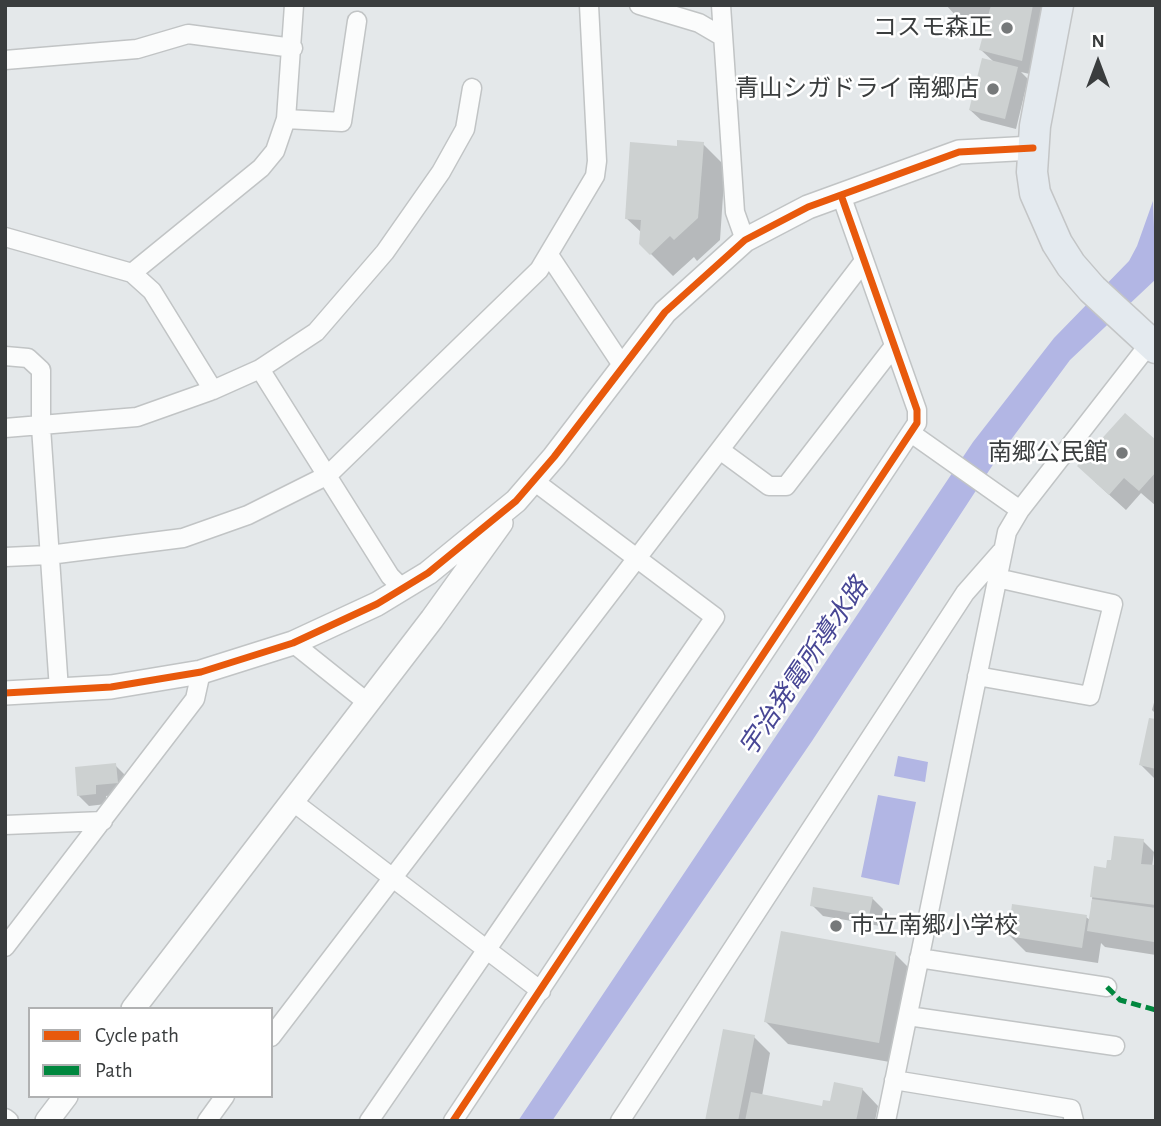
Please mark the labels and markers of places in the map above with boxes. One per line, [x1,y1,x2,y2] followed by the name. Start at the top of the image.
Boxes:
[873,14,993,42] place label: コスモ森正
[999,20,1015,36] marker: コスモ森正
[735,75,979,103] place label: 青山シガドライ 南郷店
[985,81,1001,97] marker: 青山シガドライ 南郷店
[988,439,1108,467] place label: 南郷公民館
[1114,445,1130,461] marker: 南郷公民館
[850,912,1018,940] place label: 市立南郷小学校
[828,918,844,934] marker: 市立南郷小学校

